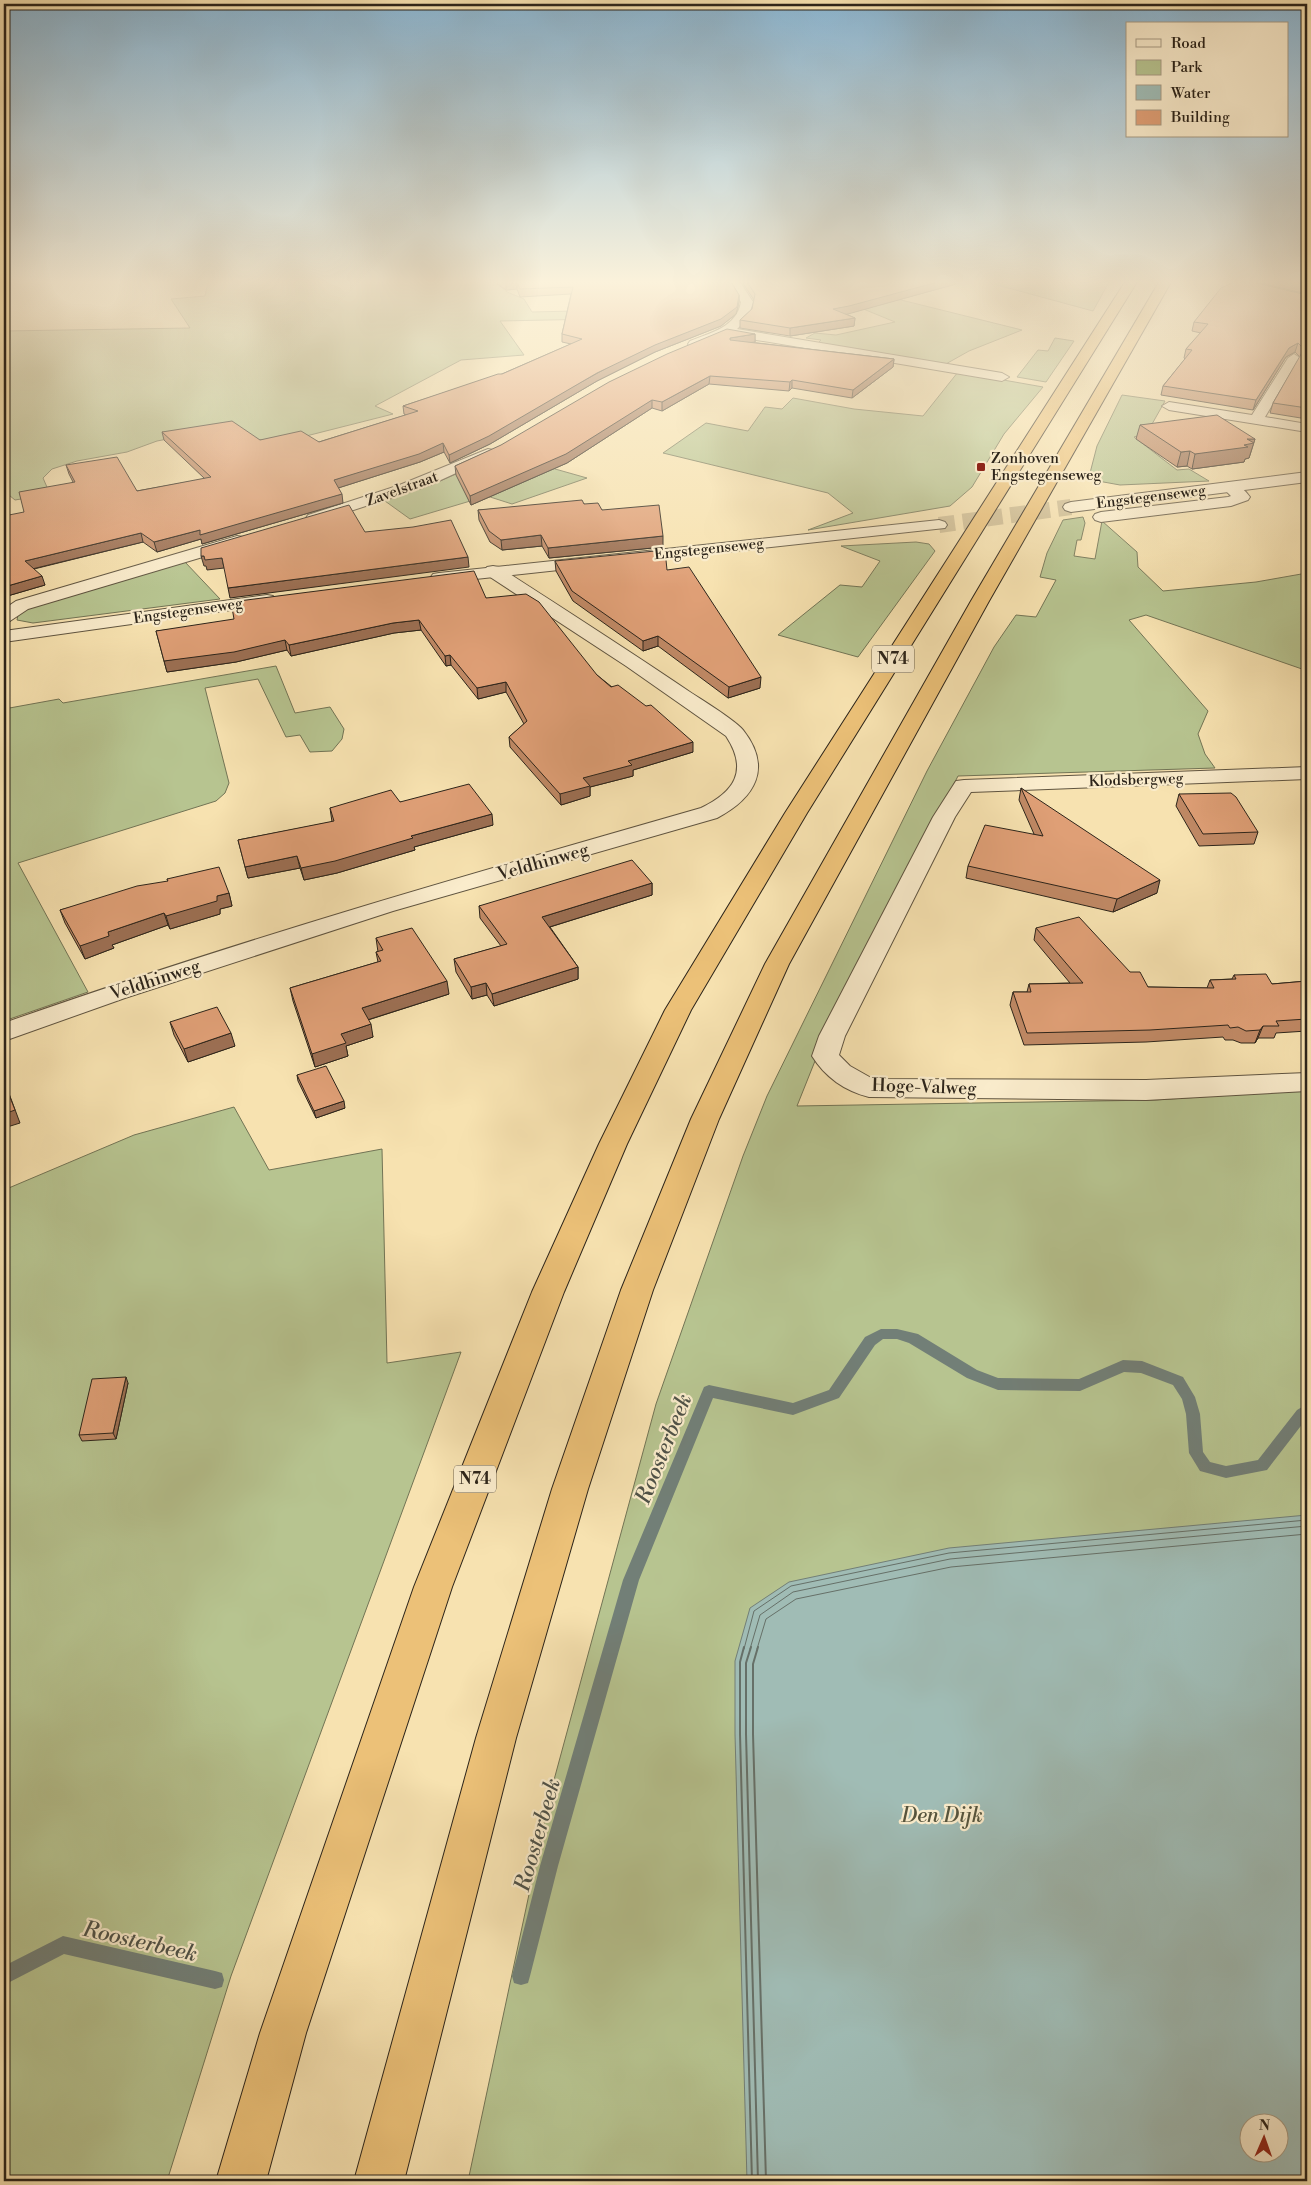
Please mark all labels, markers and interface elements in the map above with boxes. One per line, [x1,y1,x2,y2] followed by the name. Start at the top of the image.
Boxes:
[1126,22,1288,138] legend
[1171,34,1206,53] text: Road
[1171,58,1203,77] text: Park
[1170,84,1211,103] text: Water
[1170,108,1230,127] text: Building
[991,449,1102,485] place label: Zonhoven Engstegenseweg
[975,461,987,473] marker: Zonhoven Engstegenseweg
[363,467,441,511] street label: Zavelstraat
[1095,481,1207,513] street label: Engstegenseweg
[653,534,765,564] street label: Engstegenseweg
[132,594,244,628] street label: Engstegenseweg
[872,646,914,672] road number: N74
[1088,769,1184,791] street label: Klodsbergweg
[494,838,592,886] street label: Veldhinweg
[106,954,204,1006] street label: Veldhinweg
[871,1074,978,1100] street label: Hoge-Valweg
[629,1390,698,1509] water label: Roosterbeek
[454,1466,496,1492] road number: N74
[509,1775,567,1896] water label: Roosterbeek
[900,1803,983,1829] park label: Den Dijk
[79,1916,200,1968] water label: Roosterbeek
[1238,2112,1288,2162] north arrow
[1259,2117,1270,2135] text: N

